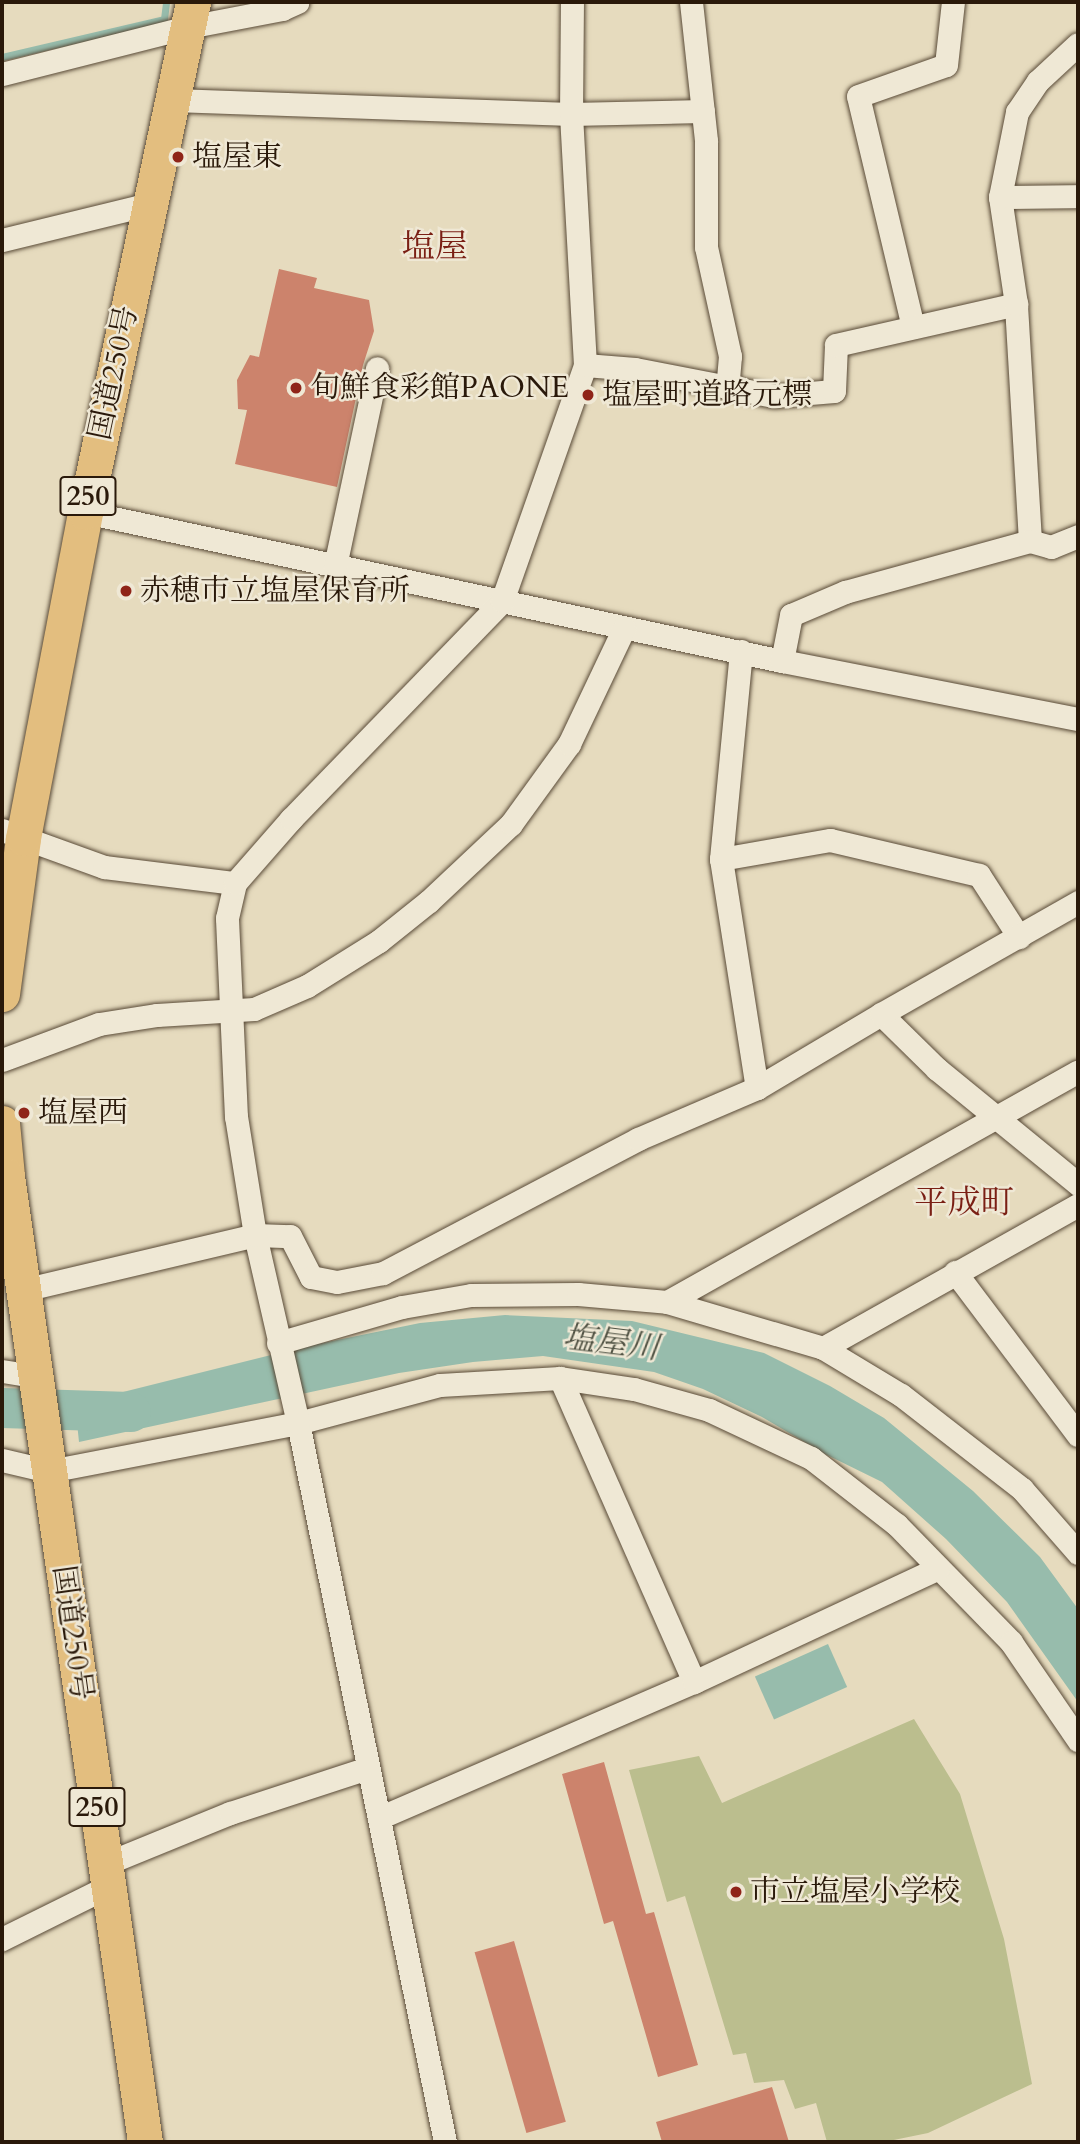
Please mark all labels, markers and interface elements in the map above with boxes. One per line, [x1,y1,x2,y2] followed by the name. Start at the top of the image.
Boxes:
[192,139,282,175] place label: 塩屋東
[170,149,186,165] marker: 塩屋東
[402,227,468,267] district label: 塩屋
[82,303,146,443] street label: 国道250号
[310,370,569,406] place label: 旬鮮食彩館PAONE
[602,377,812,413] place label: 塩屋町道路元標
[288,380,304,396] marker: 旬鮮食彩館PAONE
[580,387,596,403] marker: 塩屋町道路元標
[58,472,118,520] road number: 250
[140,573,410,609] place label: 赤穂市立塩屋保育所
[118,583,134,599] marker: 赤穂市立塩屋保育所
[38,1095,128,1131] place label: 塩屋西
[16,1105,32,1121] marker: 塩屋西
[915,1183,1013,1223] district label: 平成町
[561,1318,661,1368] water label: 塩屋川
[45,1563,99,1703] street label: 国道250号
[67,1783,127,1832] road number: 250
[750,1874,960,1910] place label: 市立塩屋小学校
[728,1884,744,1900] marker: 市立塩屋小学校

